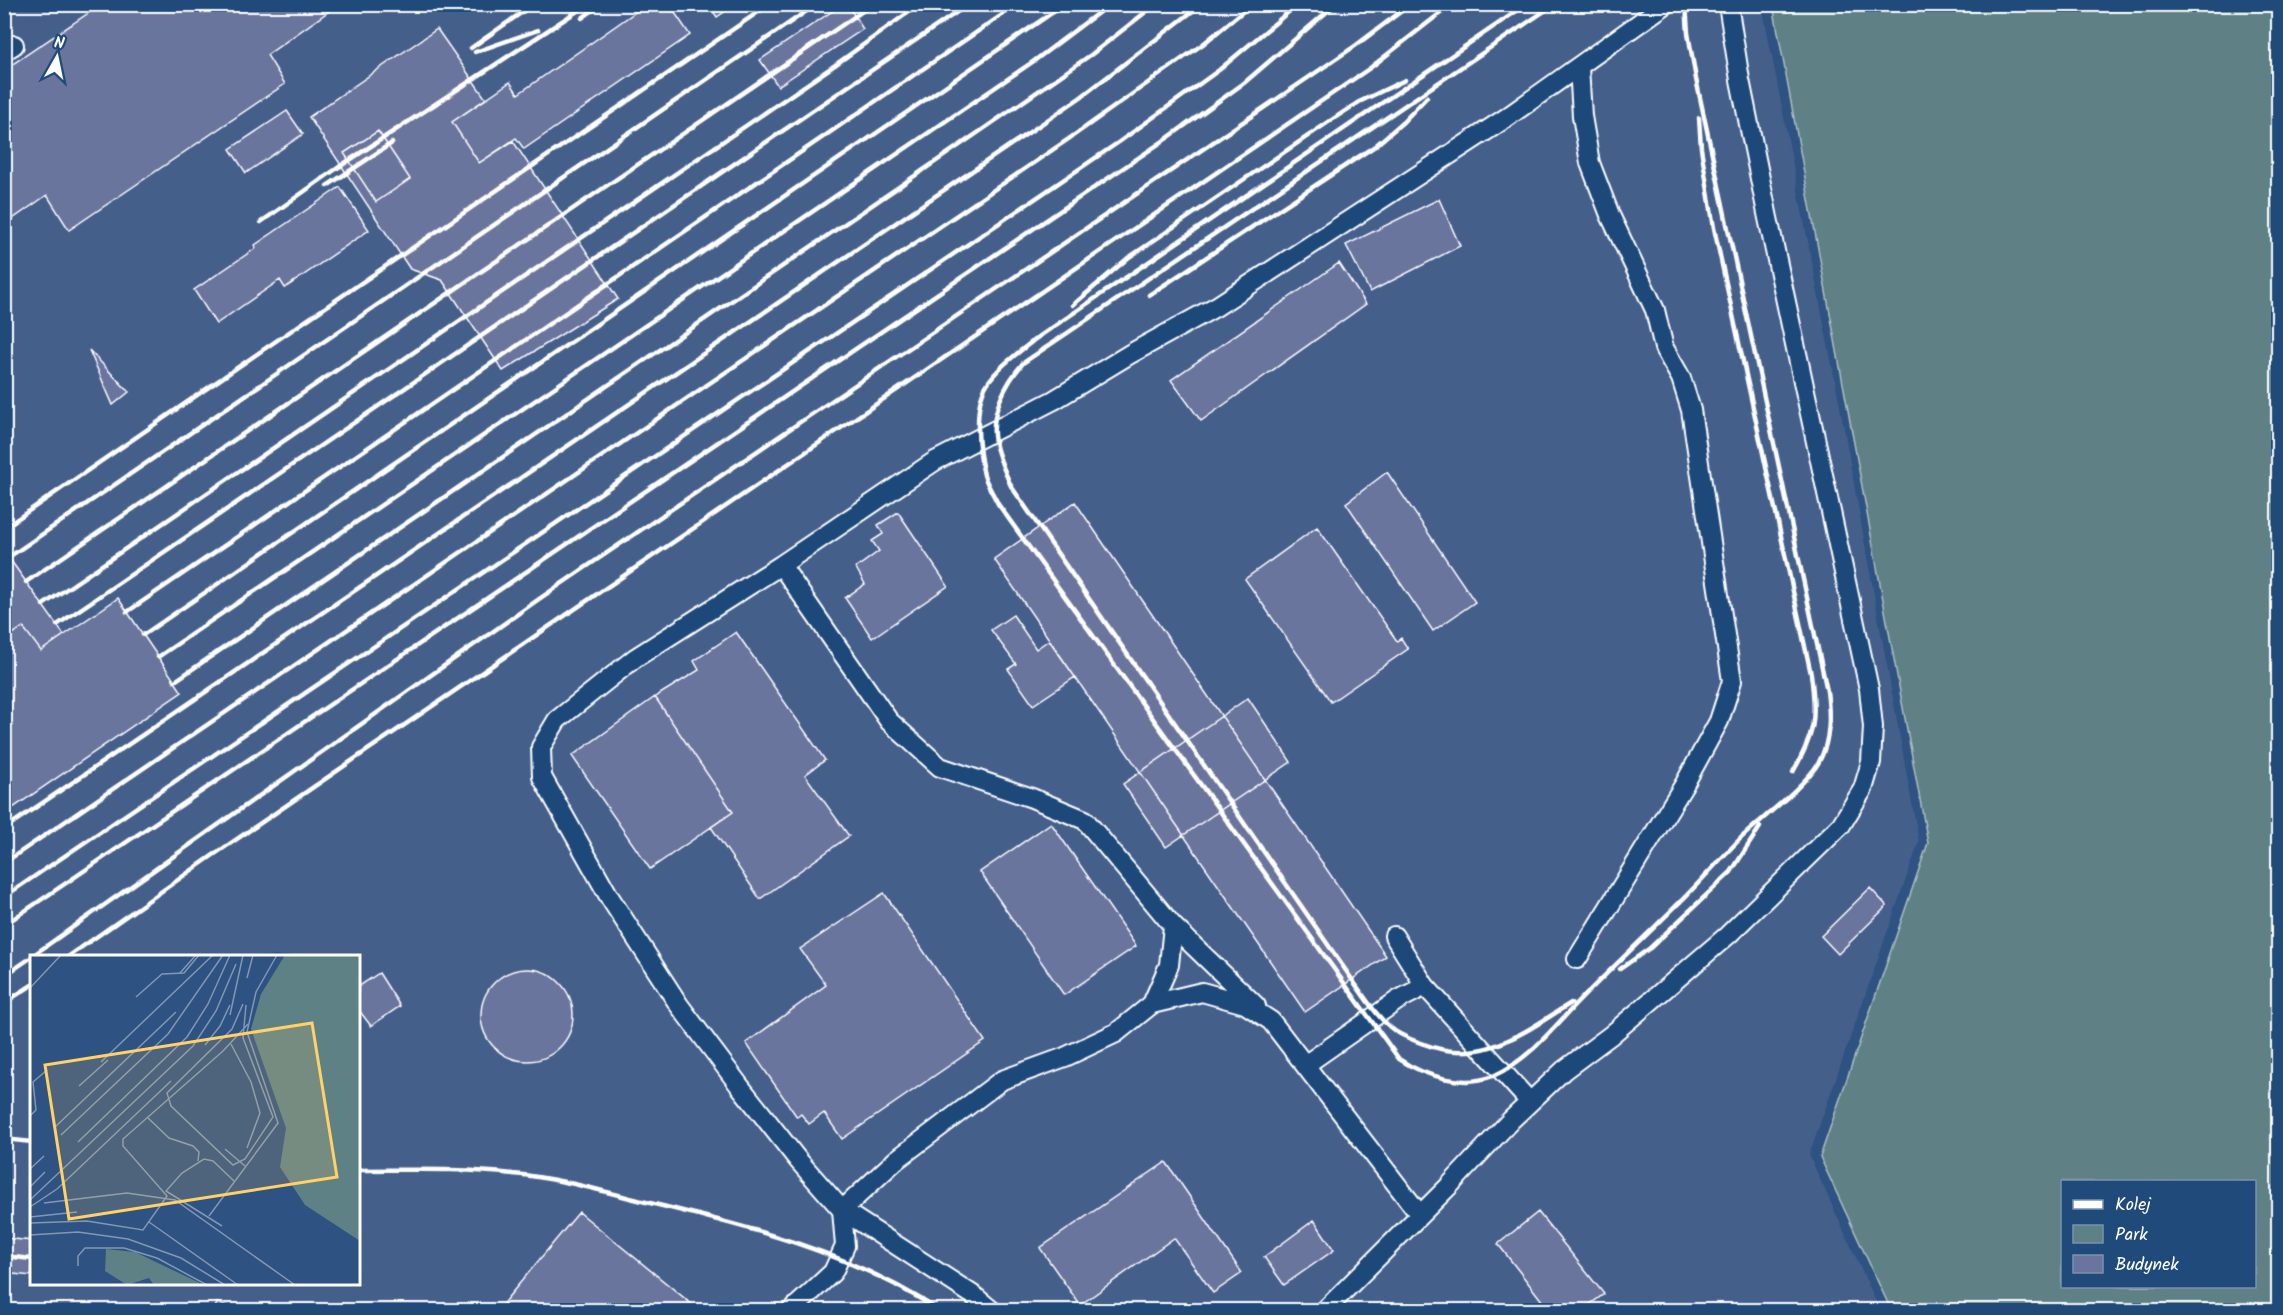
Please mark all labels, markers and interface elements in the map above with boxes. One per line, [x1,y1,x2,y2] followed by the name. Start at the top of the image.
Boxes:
[27,27,87,87] north arrow
[52,31,66,57] text: N
[30,955,360,1285] inset map
[2061,1180,2256,1288] legend
[2115,1191,2152,1220] text: Kolej
[2115,1221,2148,1250] text: Park
[2115,1251,2179,1280] text: Budynek

